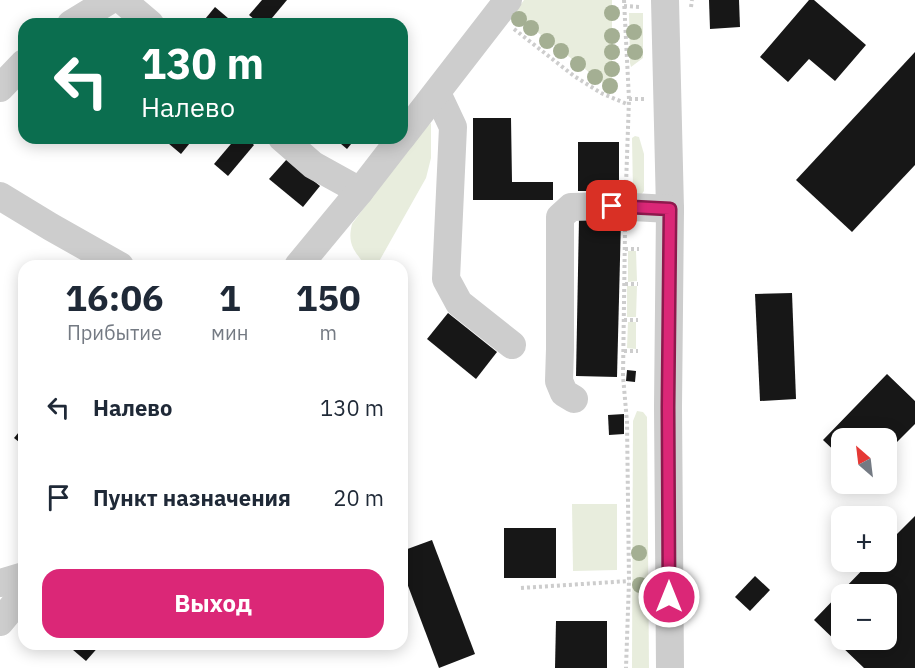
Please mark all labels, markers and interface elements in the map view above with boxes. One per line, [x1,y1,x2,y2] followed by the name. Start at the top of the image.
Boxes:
[141,36,264,91] text: 130 m
[42,42,120,120] icon: left
[141,89,235,124] text: Налево
[586,180,637,231] pin
[595,189,628,222] icon: arrive
[65,274,164,321] text: 16:06
[219,274,241,321] text: 1
[296,274,361,321] text: 150
[67,319,162,346] text: Прибытие
[211,319,248,346] text: мин
[319,319,337,346] text: m
[42,391,75,424] icon: left
[93,393,172,422] text: Налево
[320,393,384,422] text: 130 m
[831,428,897,494] north arrow
[831,428,897,650] map controls
[42,481,75,514] icon: arrive
[93,483,291,512] text: Пункт назначения
[333,483,384,512] text: 20 m
[831,506,897,572] button: +
[637,565,701,629] position arrow
[42,569,384,638] button: Выход
[831,584,897,650] button: −

